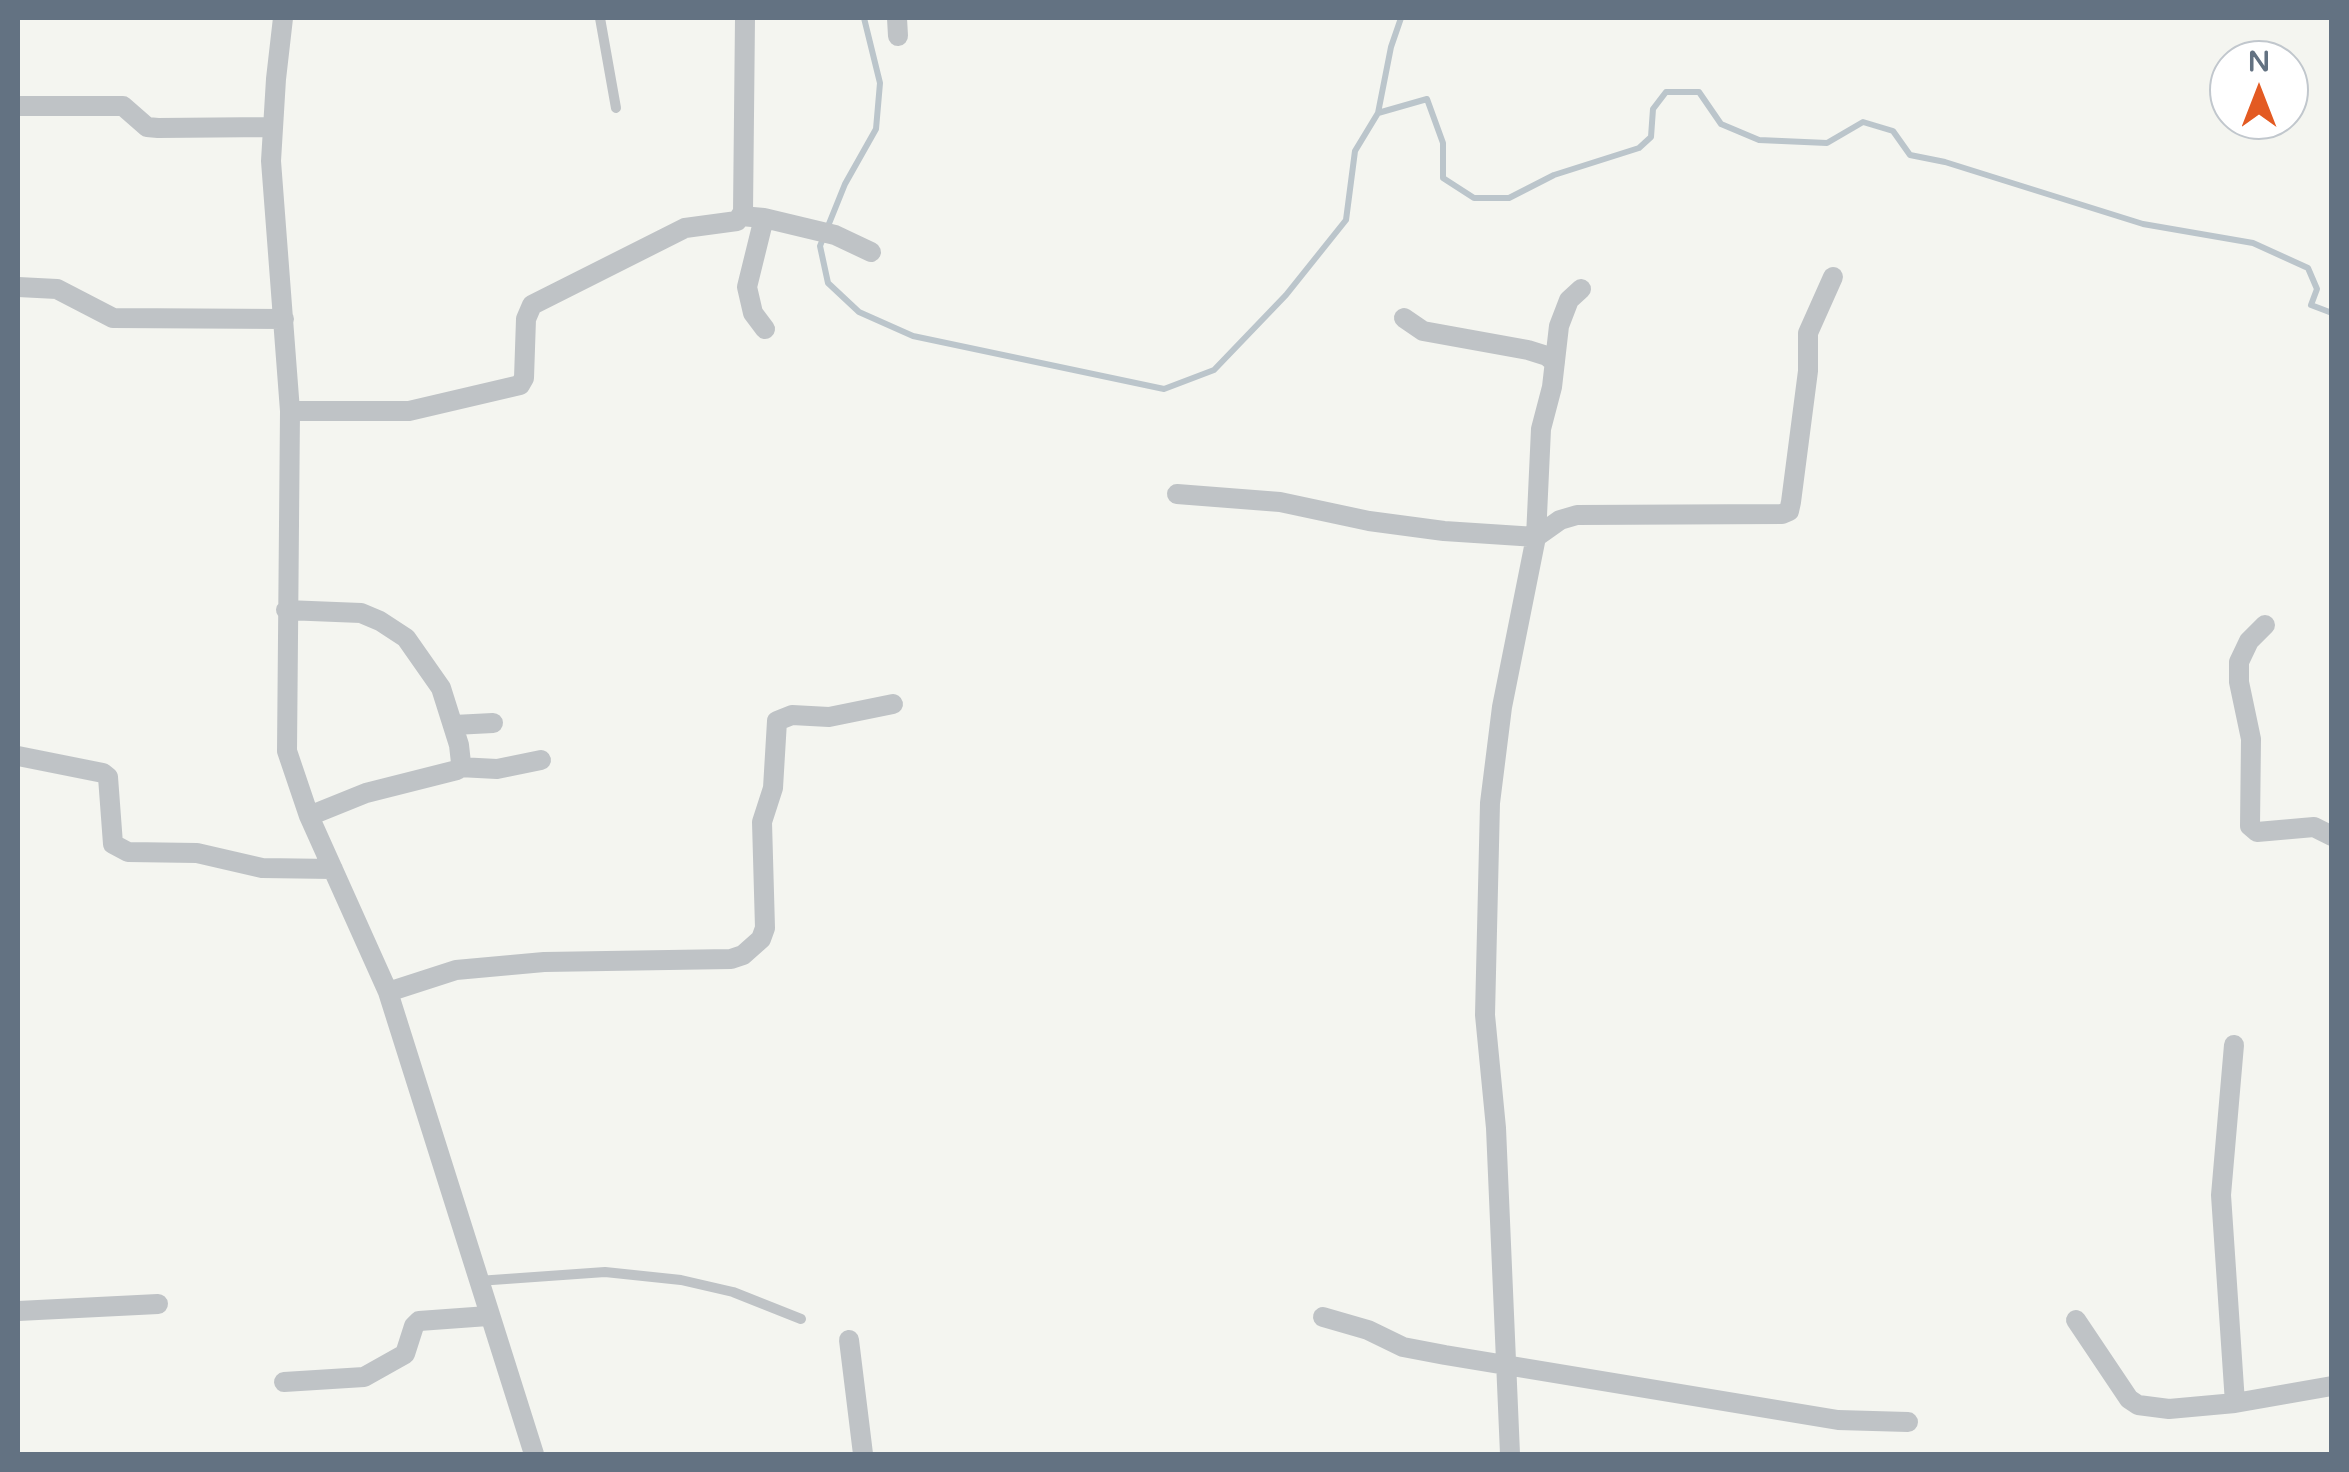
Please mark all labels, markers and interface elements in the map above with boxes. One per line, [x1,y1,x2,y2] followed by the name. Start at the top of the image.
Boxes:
[2209,40,2309,140] north arrow
[2248,45,2270,79] text: N

